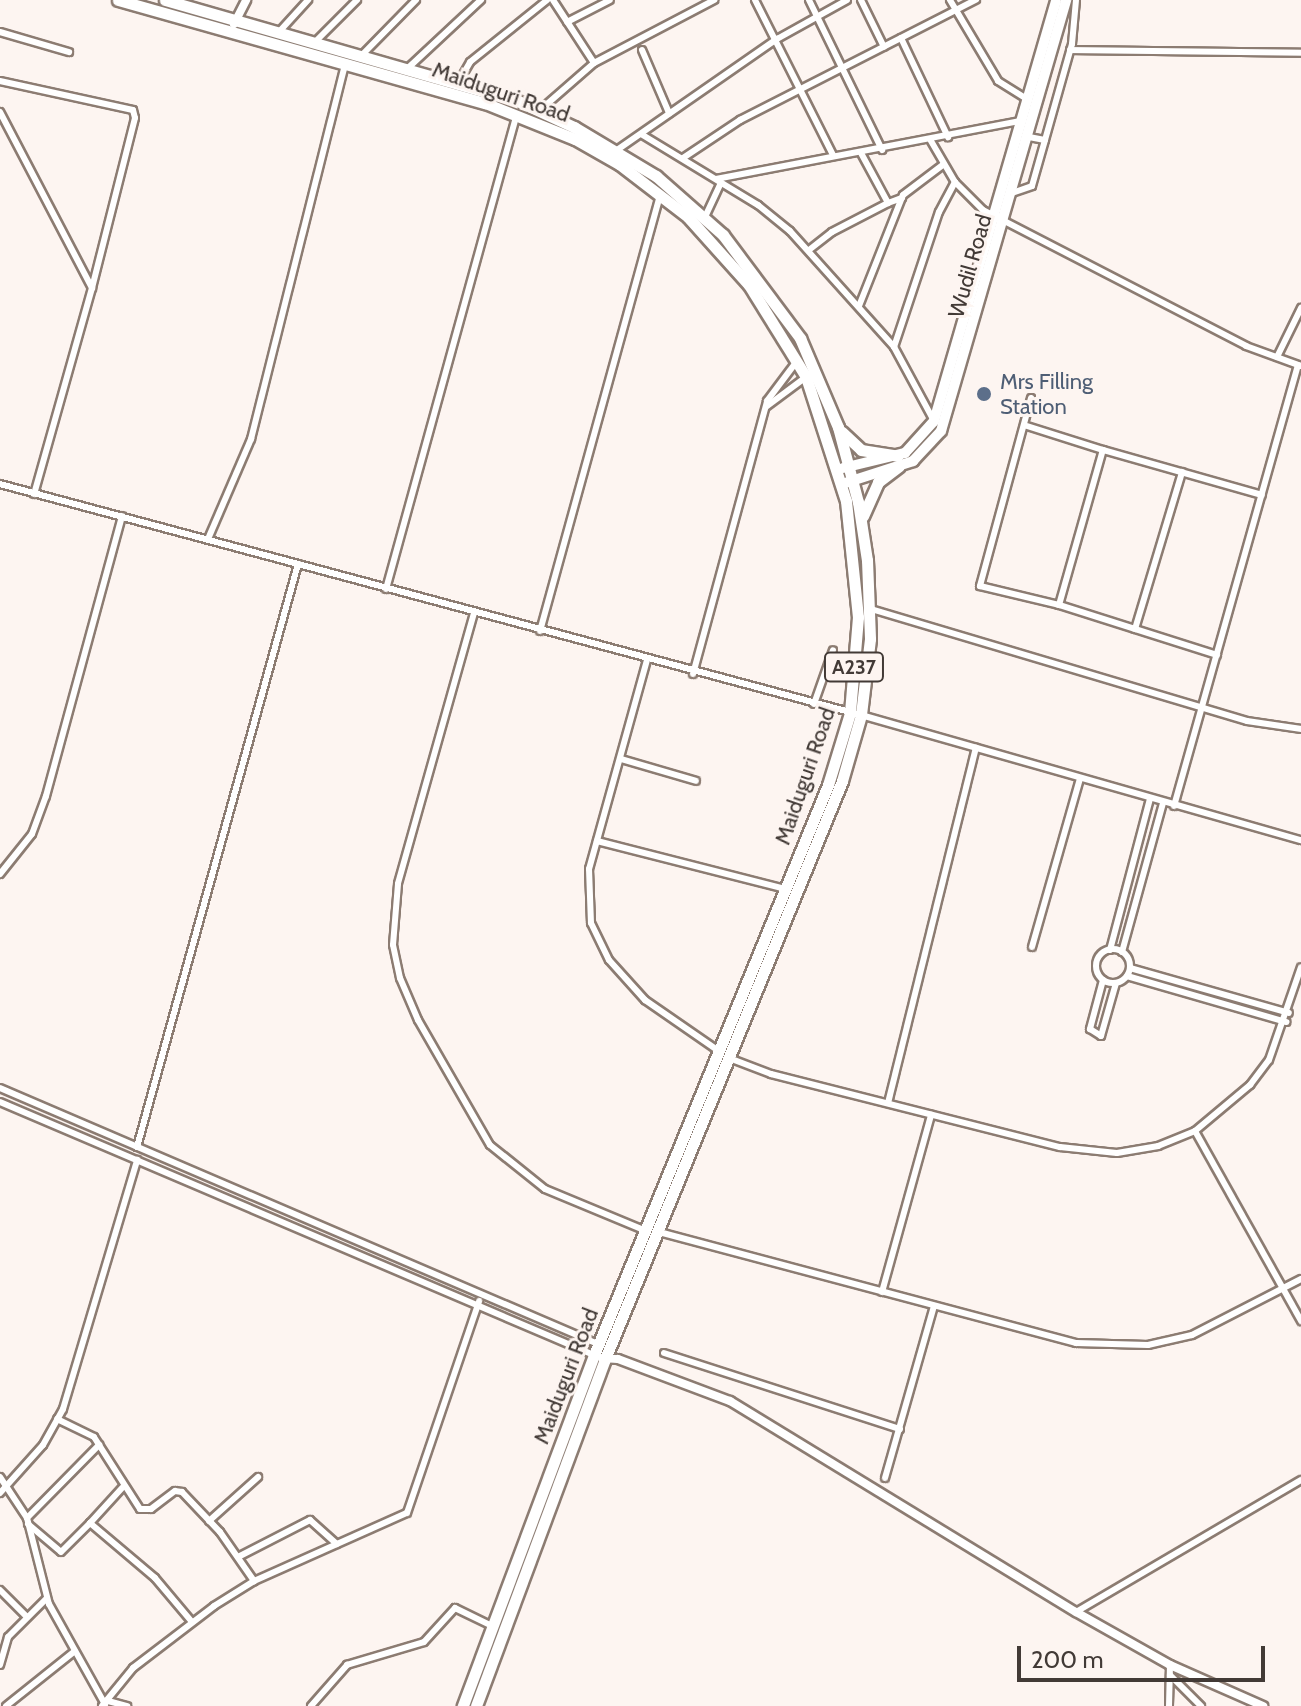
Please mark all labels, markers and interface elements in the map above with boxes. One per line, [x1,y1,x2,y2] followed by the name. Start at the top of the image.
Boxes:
[429,56,573,128] street label: Maiduguri Road
[943,211,997,321] street label: Wudil Road
[1000,368,1093,420] place label: Mrs Filling Station
[975,385,993,403] marker: Mrs Filling Station
[822,651,886,683] road number: A237
[769,704,841,848] street label: Maiduguri Road
[528,1304,604,1448] street label: Maiduguri Road
[1021,1630,1269,1680] scale bar
[1031,1645,1104,1674] text: 200 m

